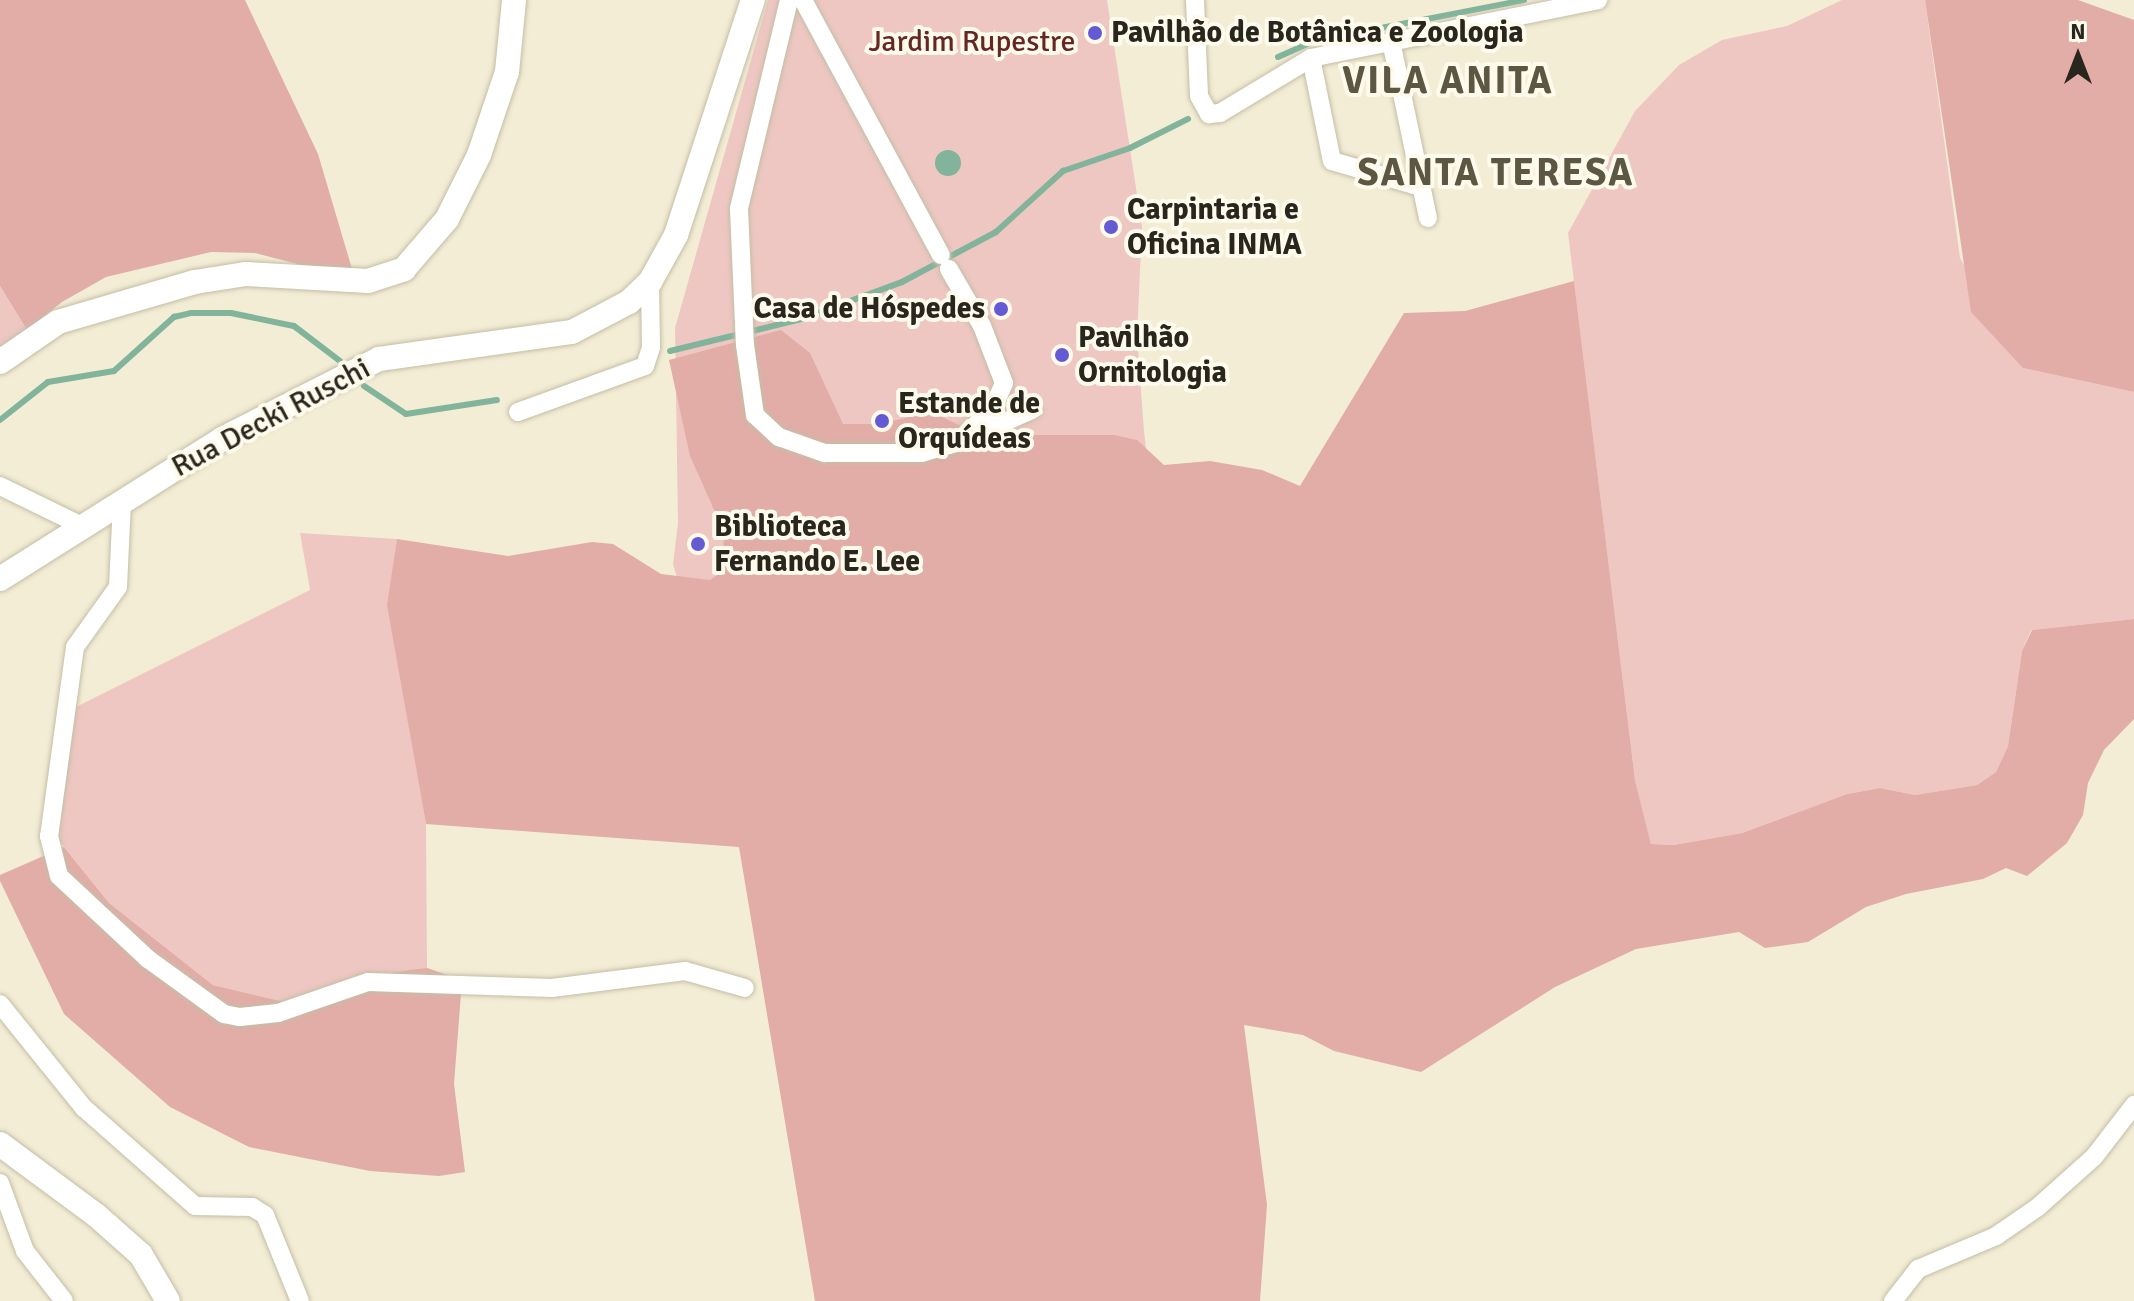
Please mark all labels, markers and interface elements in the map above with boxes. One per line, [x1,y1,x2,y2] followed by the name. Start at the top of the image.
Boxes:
[1111,15,1524,51] place label: Pavilhão de Botânica e Zoologia
[2038,16,2118,96] north arrow
[2070,18,2086,45] text: N
[869,24,1075,60] park label: Jardim Rupestre
[1086,24,1104,42] marker: Pavilhão de Botânica e Zoologia
[1342,58,1554,104] district label: VILA ANITA
[1357,150,1635,196] district label: SANTA TERESA
[1127,192,1302,262] place label: Carpintaria e Oficina INMA
[1102,218,1120,236] marker: Carpintaria e Oficina INMA
[754,291,985,327] place label: Casa de Hóspedes
[992,300,1010,318] marker: Casa de Hóspedes
[1078,320,1227,390] place label: Pavilhão Ornitologia
[1053,346,1071,364] marker: Pavilhão Ornitologia
[166,351,376,485] street label: Rua Decki Ruschi
[898,386,1040,456] place label: Estande de Orquídeas
[873,412,891,430] marker: Estande de Orquídeas
[714,509,920,580] place label: Biblioteca Fernando E. Lee
[689,535,707,553] marker: Biblioteca Fernando E. Lee

